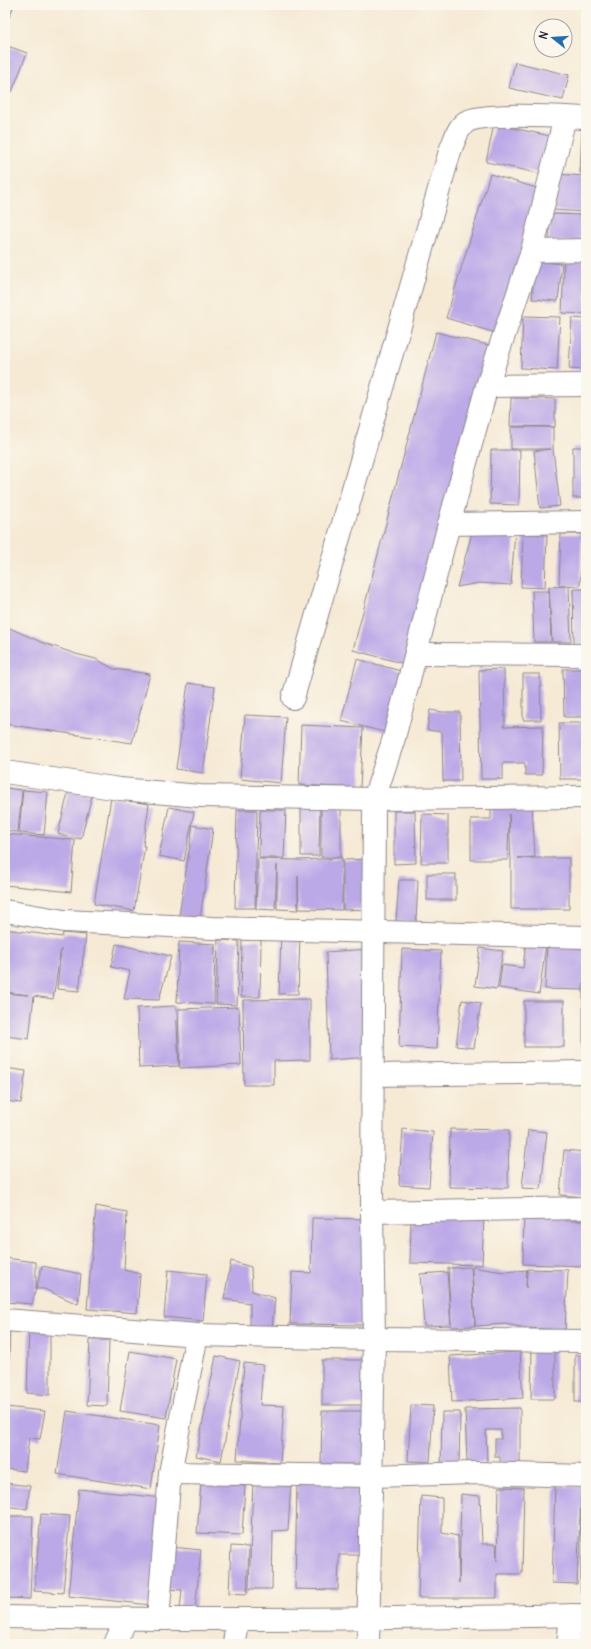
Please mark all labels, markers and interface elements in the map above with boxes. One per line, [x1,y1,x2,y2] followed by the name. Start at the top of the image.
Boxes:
[533,18,573,58] north arrow
[536,29,551,41] text: N

